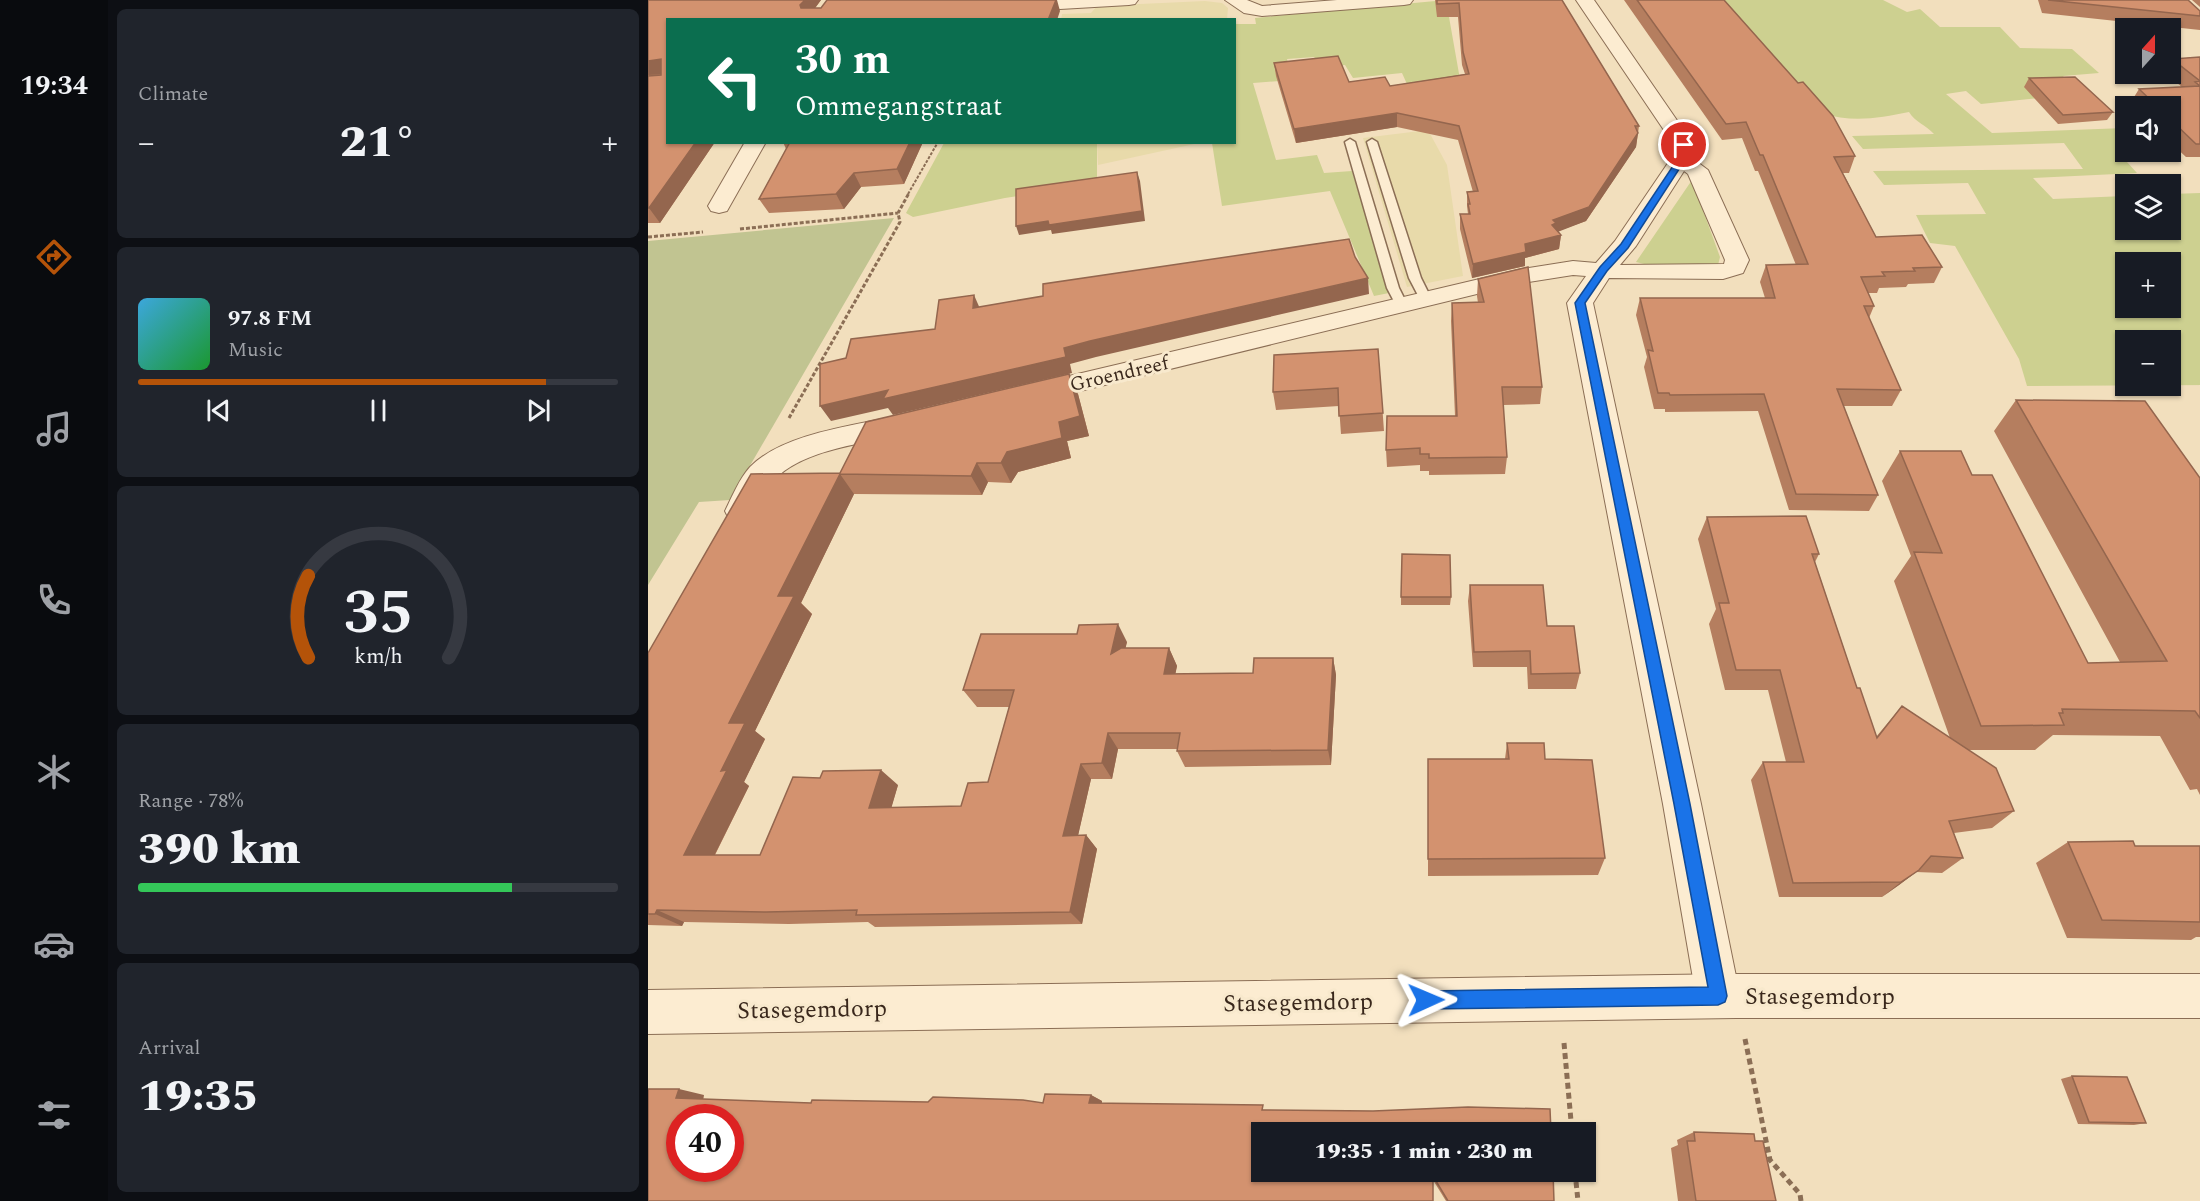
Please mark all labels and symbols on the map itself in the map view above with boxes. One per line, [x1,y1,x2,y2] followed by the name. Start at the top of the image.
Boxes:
[2115,18,2181,84] north arrow
[1658,119,1709,170] pin
[1067,348,1174,400] street label: Groendreef
[1394,968,1458,1032] position arrow
[1745,979,1895,1015] street label: Stasegemdorp
[1223,984,1373,1022] street label: Stasegemdorp
[737,991,887,1029] street label: Stasegemdorp
[666,1104,744,1182] speed limit sign: 40

